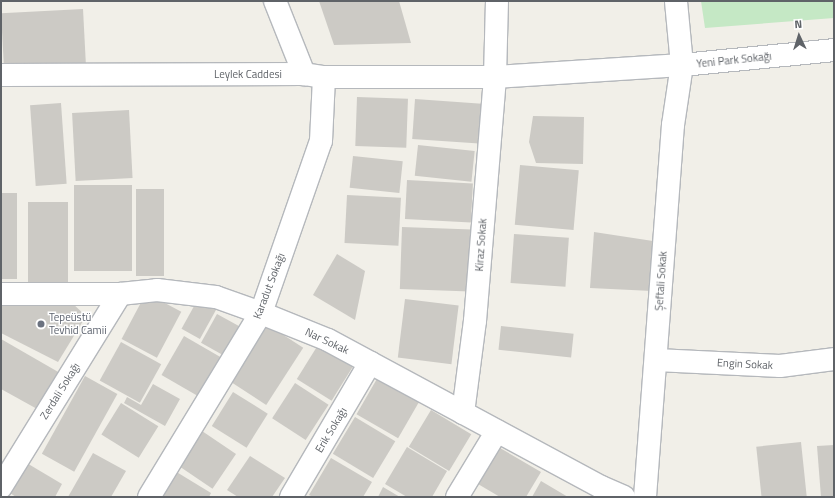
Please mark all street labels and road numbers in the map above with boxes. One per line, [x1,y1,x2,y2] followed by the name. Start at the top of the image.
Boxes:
[696,49,772,71] street label: Yeni Park Sokağı
[214,67,282,81] street label: Leylek Caddesi
[473,218,489,272] street label: Kiraz Sokak
[250,251,288,321] street label: Karadut Sokağı
[652,251,670,311] street label: Şeftali Sokak
[303,325,351,357] street label: Nar Sokak
[717,356,773,372] street label: Engin Sokak
[37,360,83,422] street label: Zerdali Sokağı
[312,405,350,455] street label: Erik Sokağı

